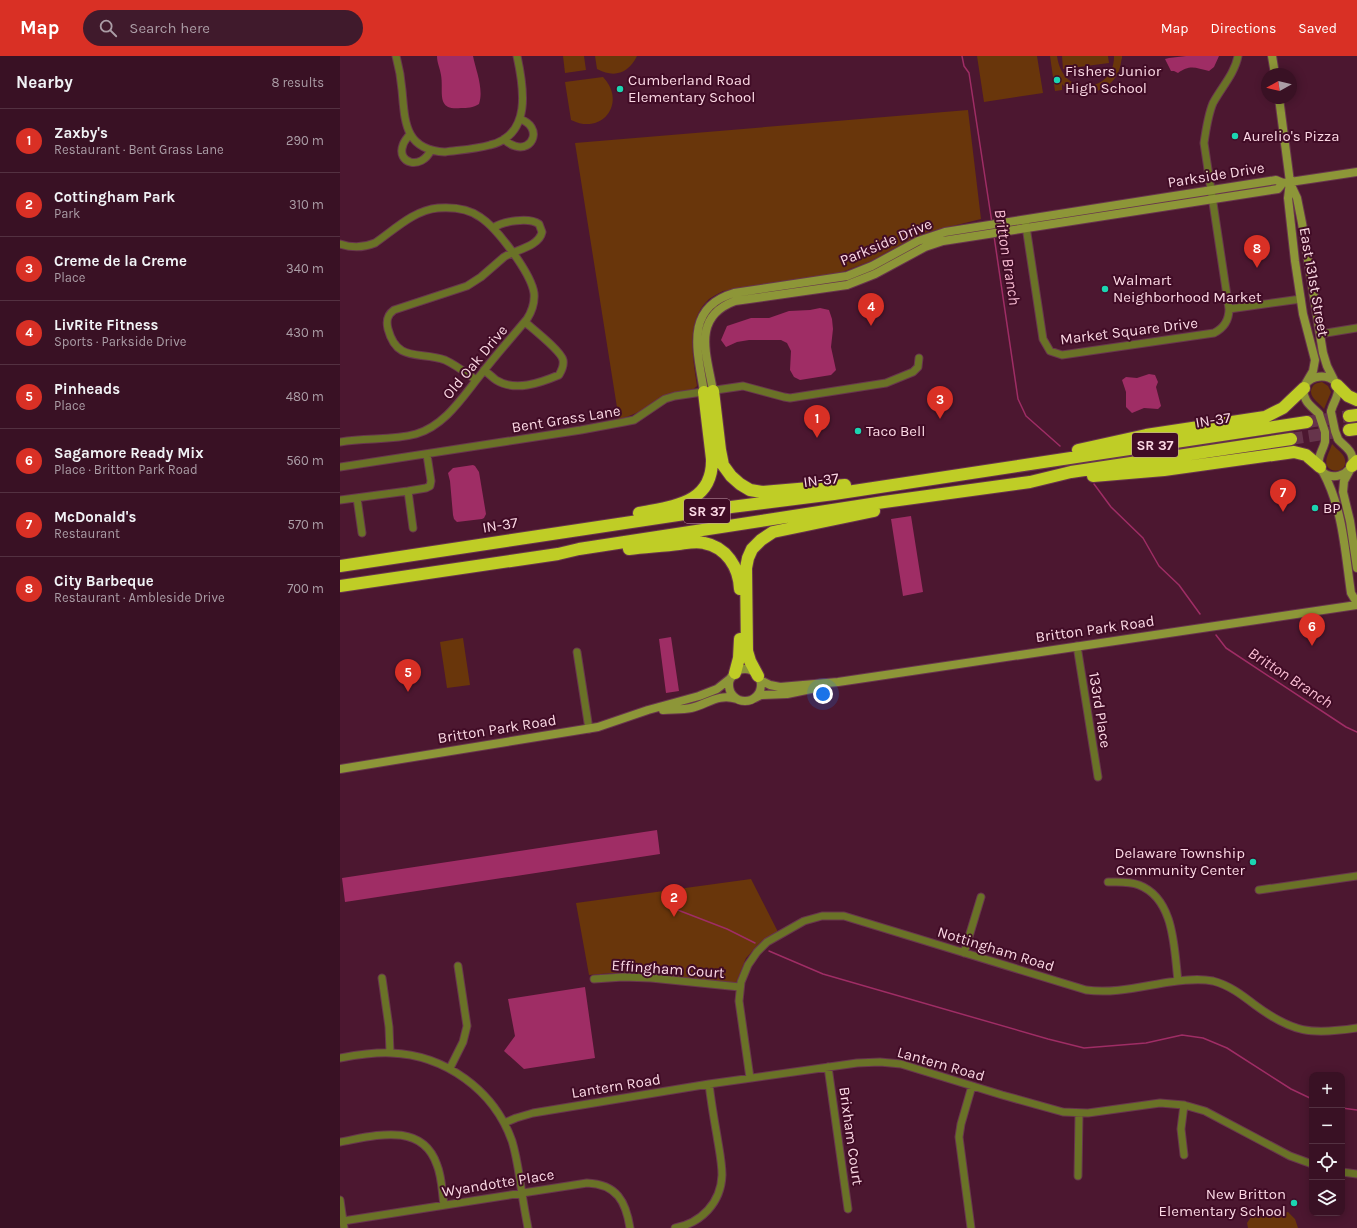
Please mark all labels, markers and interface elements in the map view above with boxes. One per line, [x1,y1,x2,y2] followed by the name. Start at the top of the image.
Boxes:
[83,10,363,46] search box
[20,17,59,39] text: Map
[97,17,119,39] icon: search
[129,19,210,37] text: Search here
[1161,20,1189,37] text: Map
[1211,20,1276,37] text: Directions
[1298,20,1337,37] text: Saved
[1065,62,1162,97] place label: Fishers Junior High School
[1261,68,1297,104] north arrow
[628,71,755,106] place label: Cumberland Road Elementary School
[16,72,73,92] text: Nearby
[271,75,324,90] text: 8 results
[1052,75,1062,85] marker: Fishers Junior High School
[615,84,625,94] marker: Cumberland Road Elementary School
[54,124,108,142] text: Zaxby's
[1243,127,1339,145] place label: Aurelio's Pizza
[1230,131,1240,141] marker: Aurelio's Pizza
[27,133,31,148] text: 1
[286,133,324,148] text: 290 m
[54,142,224,157] text: Restaurant · Bent Grass Lane
[1166,158,1266,192] street label: Parkside Drive
[54,188,175,206] text: Cottingham Park
[25,197,33,212] text: 2
[289,197,324,212] text: 310 m
[54,206,80,221] text: Park
[991,208,1024,306] water label: Britton Branch
[837,215,935,269] street label: Parkside Drive
[1296,226,1333,338] street label: East 131st Street
[1244,235,1270,268] pin: 8
[54,252,187,270] text: Creme de la Creme
[25,261,33,276] text: 3
[286,261,324,276] text: 340 m
[54,270,85,285] text: Place
[1113,271,1262,306] place label: Walmart Neighborhood Market
[1100,284,1110,294] marker: Walmart Neighborhood Market
[858,293,884,326] pin: 4
[1059,314,1199,348] street label: Market Square Drive
[54,316,159,334] text: LivRite Fitness
[439,321,511,403] street label: Old Oak Drive
[25,325,33,340] text: 4
[286,325,324,340] text: 430 m
[54,334,186,349] text: Sports · Parkside Drive
[54,380,120,398] text: Pinheads
[927,386,953,419] pin: 3
[25,389,33,404] text: 5
[286,389,324,404] text: 480 m
[54,398,85,413] text: Place
[510,402,622,436] street label: Bent Grass Lane
[804,405,830,438] pin: 1
[1194,408,1232,432] street label: IN-37
[866,422,925,440] place label: Taco Bell
[853,426,863,436] marker: Taco Bell
[1132,433,1178,457] road number: SR 37
[54,444,203,462] text: Sagamore Ready Mix
[25,453,33,468] text: 6
[286,453,324,468] text: 560 m
[54,462,198,477] text: Place · Britton Park Road
[802,469,840,491] street label: IN-37
[1270,479,1296,512] pin: 7
[684,499,730,523] road number: SR 37
[1323,499,1341,517] place label: BP
[1310,503,1320,513] marker: BP
[54,508,136,526] text: McDonald's
[481,513,519,537] street label: IN-37
[26,517,32,532] text: 7
[288,517,324,532] text: 570 m
[54,526,120,541] text: Restaurant
[54,572,154,590] text: City Barbeque
[25,581,33,596] text: 8
[287,581,324,596] text: 700 m
[54,590,225,605] text: Restaurant · Ambleside Drive
[1034,612,1156,646] street label: Britton Park Road
[1299,613,1325,646] pin: 6
[1245,643,1337,712] water label: Britton Branch
[395,659,421,692] pin: 5
[1085,671,1115,749] street label: 133rd Place
[813,684,833,704] your location
[436,711,558,747] street label: Britton Park Road
[1115,844,1246,879] place label: Delaware Township Community Center
[1248,857,1258,867] marker: Delaware Township Community Center
[661,884,687,917] pin: 2
[935,923,1057,975] street label: Nottingham Road
[611,956,725,982] street label: Effingham Court
[895,1043,987,1085] street label: Lantern Road
[570,1070,662,1102] street label: Lantern Road
[1309,1072,1345,1216] map controls
[1309,1072,1345,1108] button: +
[835,1086,867,1187] street label: Brixham Court
[1309,1108,1345,1144] button: −
[1309,1144,1345,1180] button: locate
[441,1165,555,1201] street label: Wyandotte Place
[1309,1180,1345,1216] button: layers
[1159,1185,1286,1220] place label: New Britton Elementary School
[1289,1198,1299,1208] marker: New Britton Elementary School

